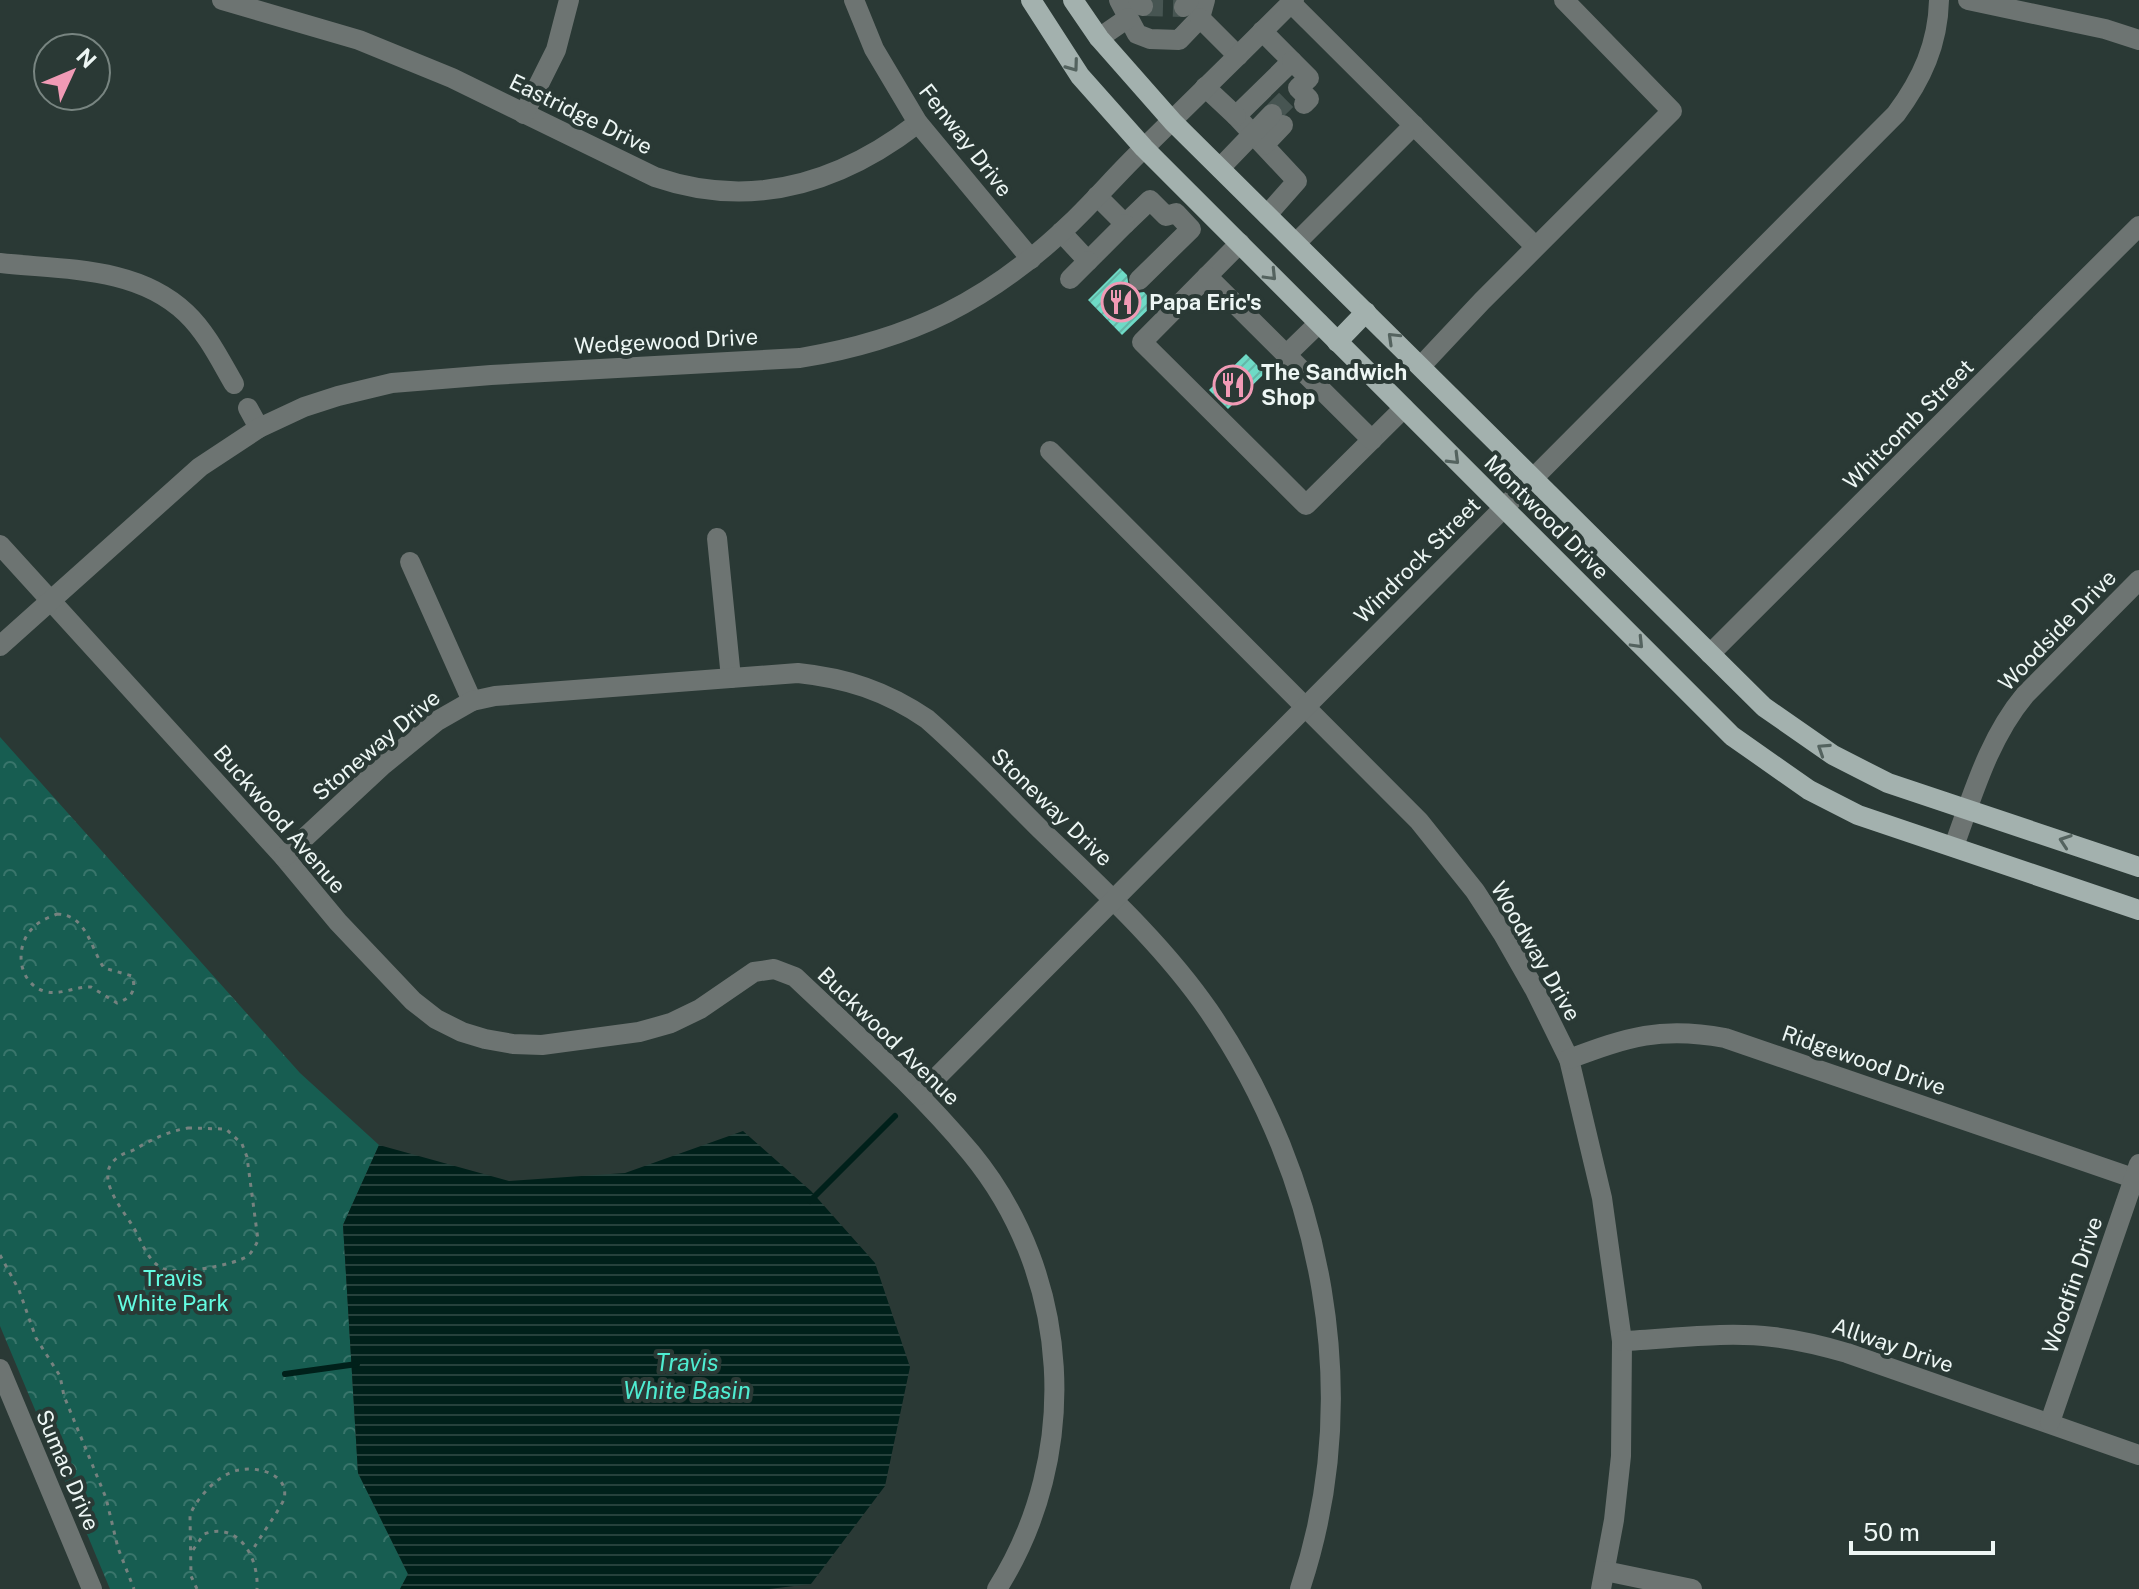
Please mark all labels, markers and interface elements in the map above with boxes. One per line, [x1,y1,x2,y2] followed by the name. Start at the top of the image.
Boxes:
[32,32,112,112] north arrow
[71,43,102,73] text: N
[1063,57,1078,71] one-way arrow
[505,68,657,160] street label: Eastridge Drive
[914,78,1018,202] street label: Fenway Drive
[1262,265,1276,280] one-way arrow
[1100,281,1142,323] restaurant icon: Papa Eric's
[1149,289,1262,315] place label: Papa Eric's
[573,323,759,359] street label: Wedgewood Drive
[1388,333,1402,347] one-way arrow
[1838,354,1978,494] street label: Whitcomb Street
[1261,359,1407,410] place label: The Sandwich Shop
[1212,364,1254,406] restaurant icon: The Sandwich Shop
[1479,449,1615,585] street label: Montwood Drive
[1445,450,1460,464] one-way arrow
[1349,492,1485,628] street label: Windrock Street
[1993,564,2121,696] street label: Woodside Drive
[1629,634,1643,648] one-way arrow
[307,684,445,806] street label: Stoneway Drive
[209,740,351,898] street label: Buckwood Avenue
[986,743,1118,871] street label: Stoneway Drive
[1817,743,1832,758] one-way arrow
[2059,835,2073,851] one-way arrow
[1486,877,1586,1025] street label: Woodway Drive
[812,961,966,1111] street label: Buckwood Avenue
[1779,1020,1949,1100] street label: Ridgewood Drive
[2036,1213,2108,1357] street label: Woodfin Drive
[117,1265,229,1316] park label: Travis White Park
[1829,1312,1957,1378] street label: Allway Drive
[623,1348,751,1404] water label: Travis White Basin
[31,1406,105,1534] street label: Sumac Drive
[1851,1505,1993,1555] scale bar
[1863,1518,1920,1546] text: 50 m

